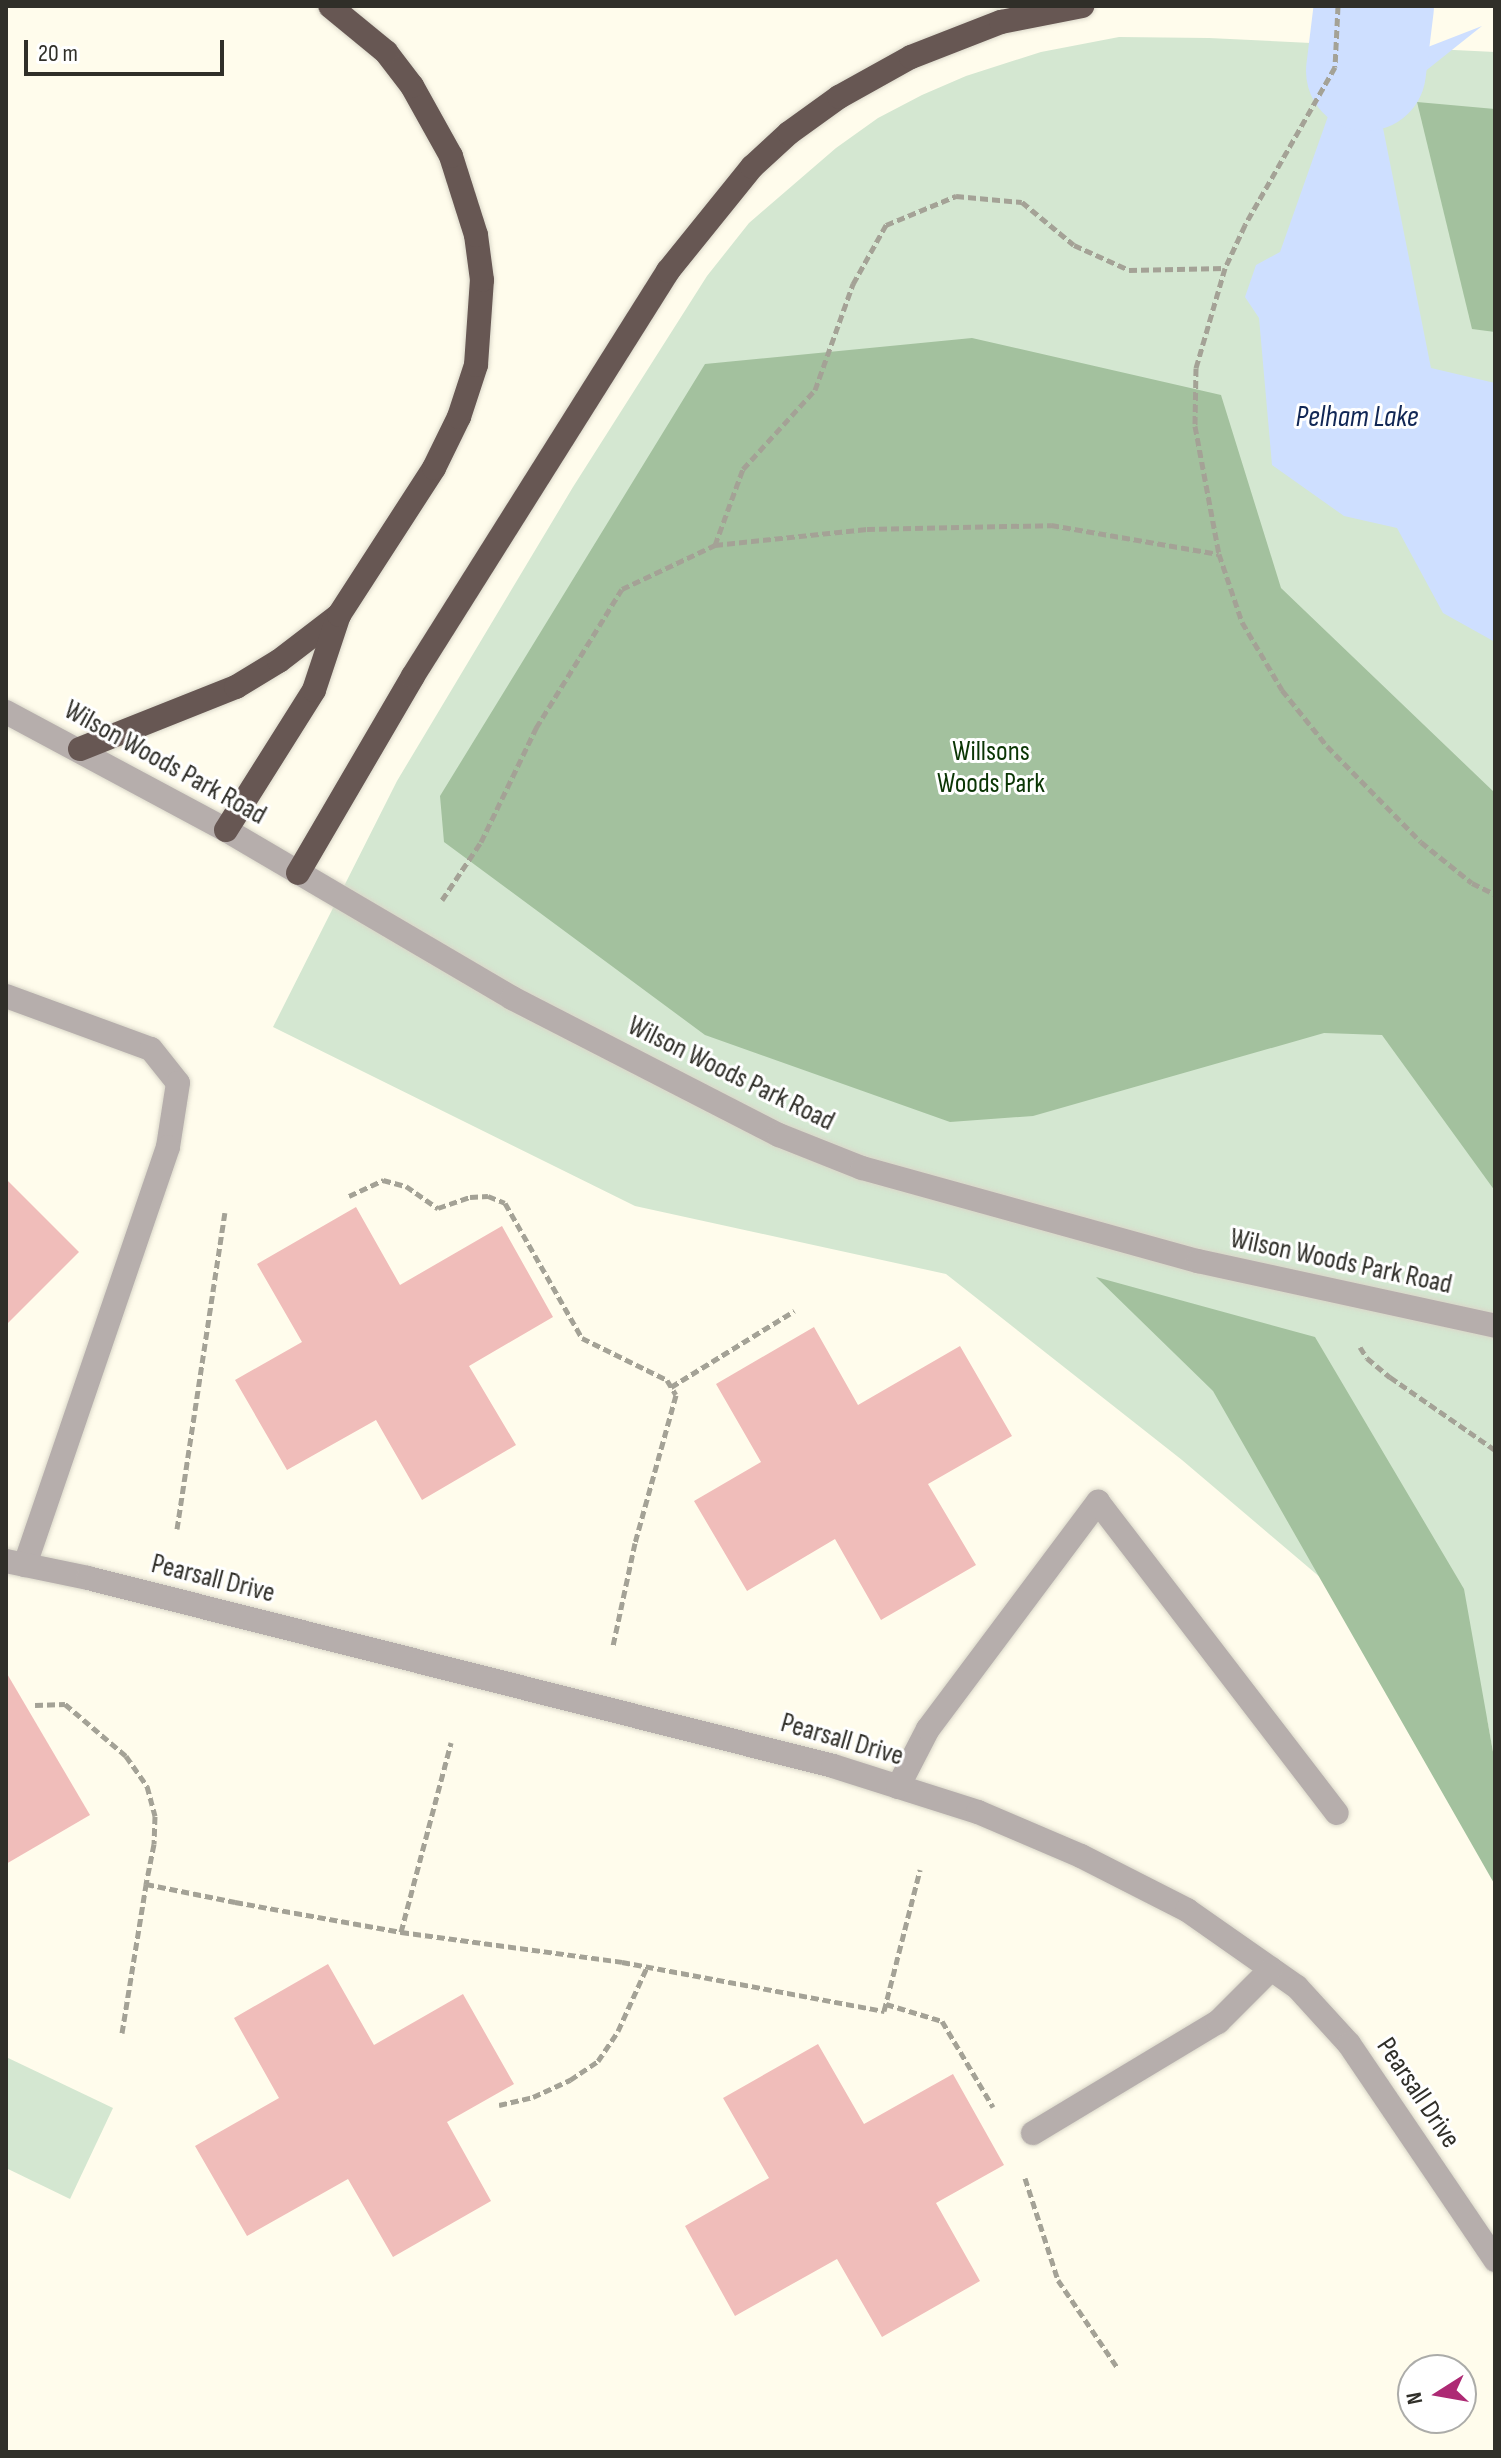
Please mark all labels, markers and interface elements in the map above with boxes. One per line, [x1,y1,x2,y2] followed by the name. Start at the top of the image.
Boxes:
[28,24,228,74] scale bar
[38,39,78,68] text: 20 m
[1296,399,1418,435] water label: Pelham Lake
[58,694,272,832] street label: Wilson Woods Park Road
[937,735,1045,801] park label: Willsons Woods Park
[622,1009,840,1139] street label: Wilson Woods Park Road
[1227,1222,1455,1302] street label: Wilson Woods Park Road
[148,1547,278,1611] street label: Pearsall Drive
[777,1706,907,1774] street label: Pearsall Drive
[1369,2031,1467,2155] street label: Pearsall Drive
[1397,2354,1477,2434] north arrow
[1401,2390,1429,2407] text: N

